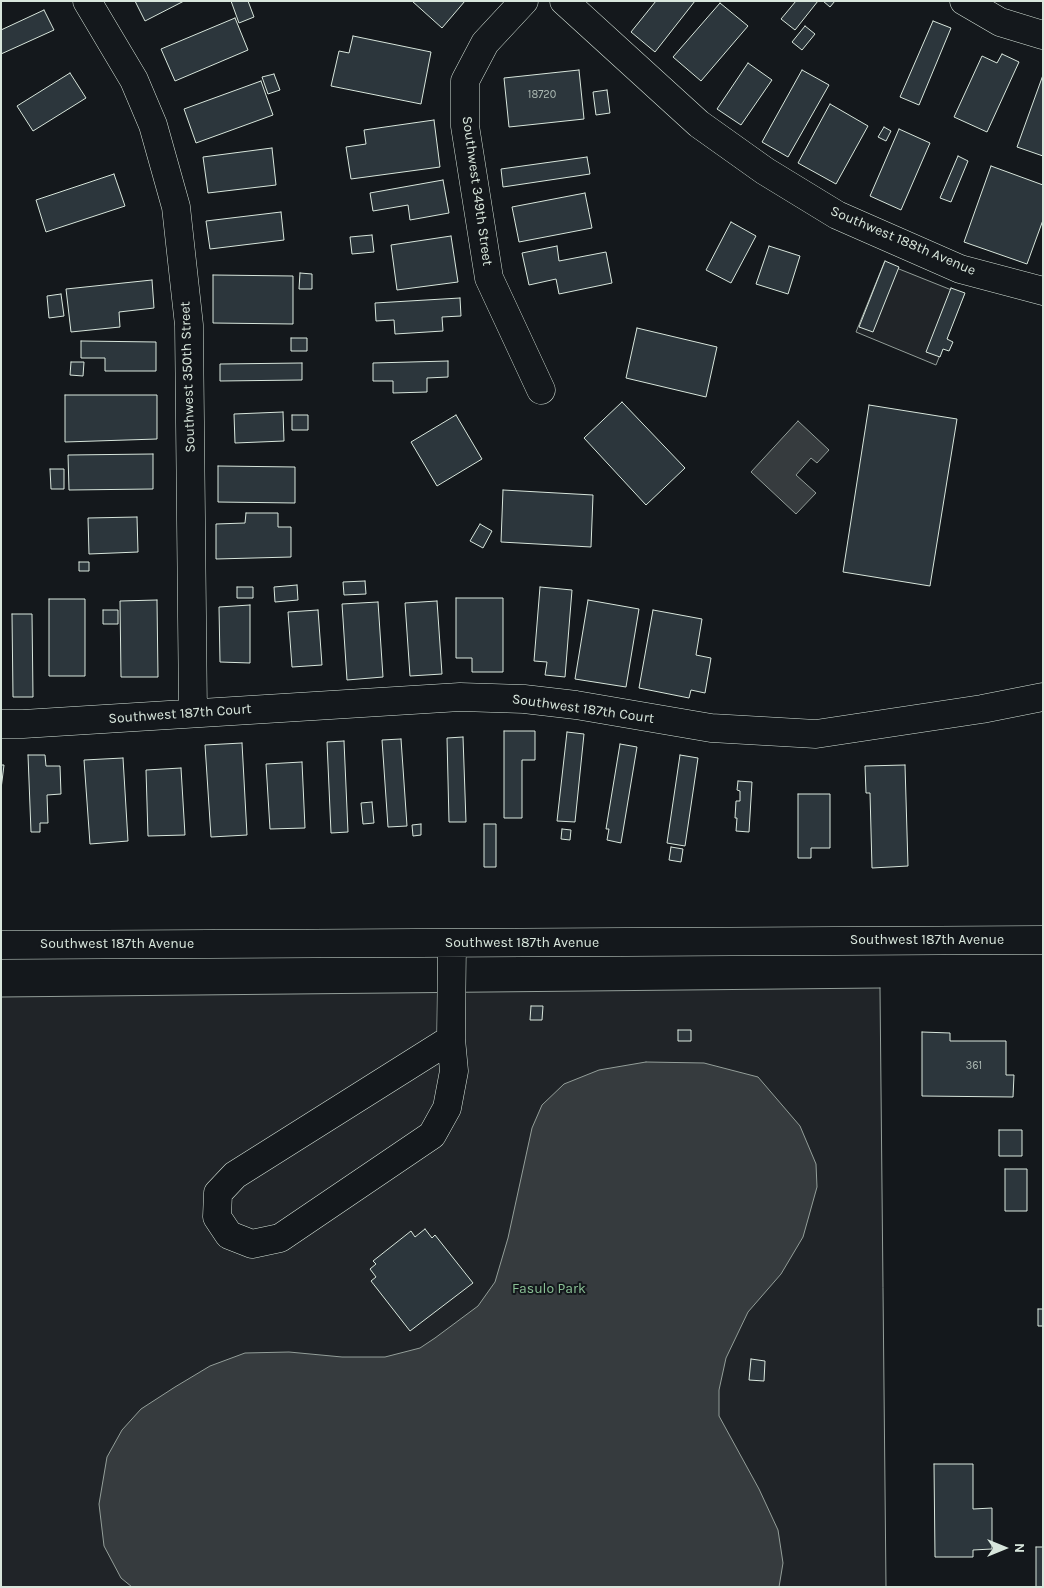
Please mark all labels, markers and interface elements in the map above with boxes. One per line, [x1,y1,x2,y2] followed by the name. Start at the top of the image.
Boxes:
[528,88,556,102] house number: 18720
[458,115,496,267] street label: Southwest 349th Street
[828,203,978,279] street label: Southwest 188th Avenue
[177,301,199,453] street label: Southwest 350th Street
[511,691,655,727] street label: Southwest 187th Court
[108,701,252,727] street label: Southwest 187th Court
[850,932,1004,948] street label: Southwest 187th Avenue
[445,935,599,951] street label: Southwest 187th Avenue
[40,936,194,952] street label: Southwest 187th Avenue
[966,1059,982,1073] house number: 361
[512,1281,586,1297] park label: Fasulo Park
[979,1523,1029,1573] north arrow
[1011,1543,1028,1553] text: N

